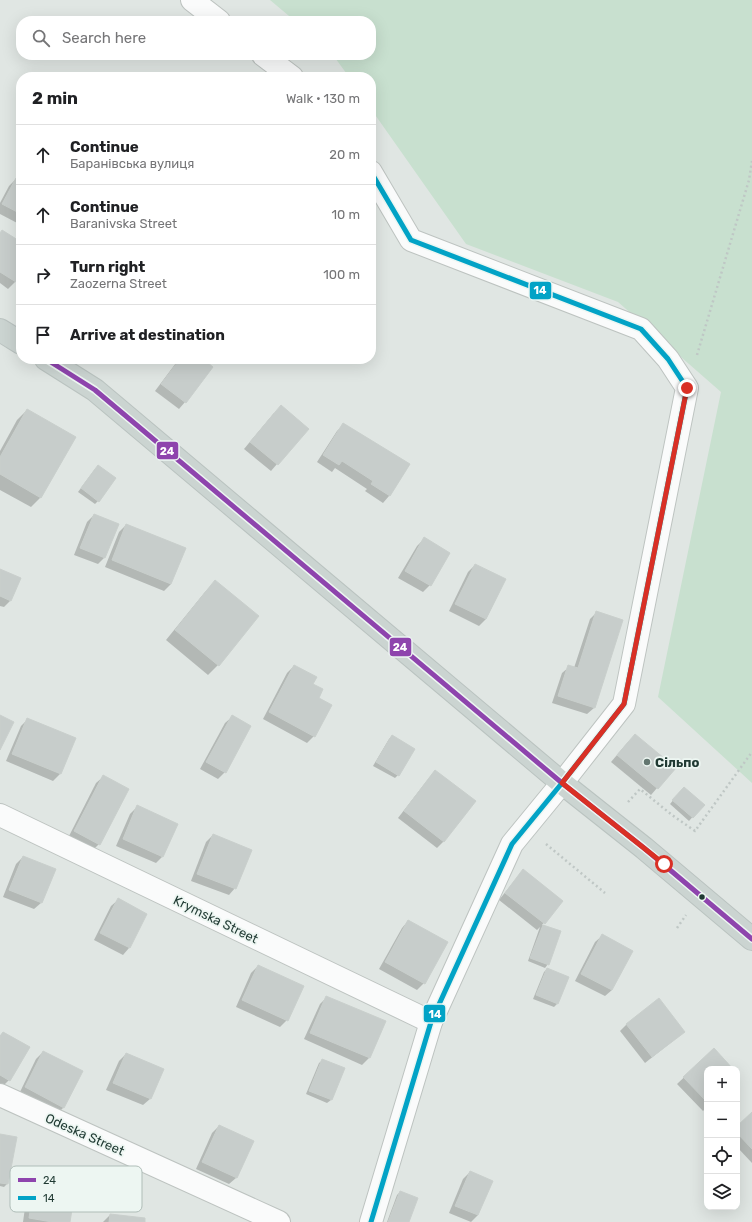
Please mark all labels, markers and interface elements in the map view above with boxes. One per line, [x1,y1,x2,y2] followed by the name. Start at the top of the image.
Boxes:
[16,16,376,60] search box
[30,27,52,49] icon: search
[62,29,146,47] text: Search here
[32,88,78,108] text: 2 min
[286,91,360,106] text: Walk · 130 m
[70,138,139,156] text: Continue
[32,144,54,166] icon: ahead
[329,147,360,162] text: 20 m
[70,156,194,171] text: Баранівська вулиця
[70,198,139,216] text: Continue
[32,204,54,226] icon: ahead
[331,207,360,222] text: 10 m
[70,216,177,231] text: Baranivska Street
[70,258,145,276] text: Turn right
[32,264,54,286] icon: right
[323,267,360,282] text: 100 m
[70,276,167,291] text: Zaozerna Street
[529,281,552,300] line badge: 14
[534,284,547,297] text: 14
[32,324,54,346] icon: arrive
[70,326,225,344] text: Arrive at destination
[678,379,696,397] route end
[156,441,179,460] line badge: 24
[160,445,175,458] text: 24
[389,637,412,657] line badge: 24
[393,641,408,654] text: 24
[655,755,699,770] place label: Сільпо
[642,757,652,767] marker: Сільпо
[655,855,673,873] route start
[171,892,261,946] street label: Krymska Street
[697,892,707,902] unlabelled marker
[423,1004,446,1023] line badge: 14
[429,1008,442,1021] text: 14
[704,1066,740,1210] map controls
[704,1066,740,1102] button: +
[704,1102,740,1138] button: −
[43,1110,127,1159] street label: Odeska Street
[704,1138,740,1174] button: locate
[10,1166,142,1212] legend
[43,1174,56,1187] text: 24
[704,1174,740,1210] button: layers
[43,1192,55,1205] text: 14

